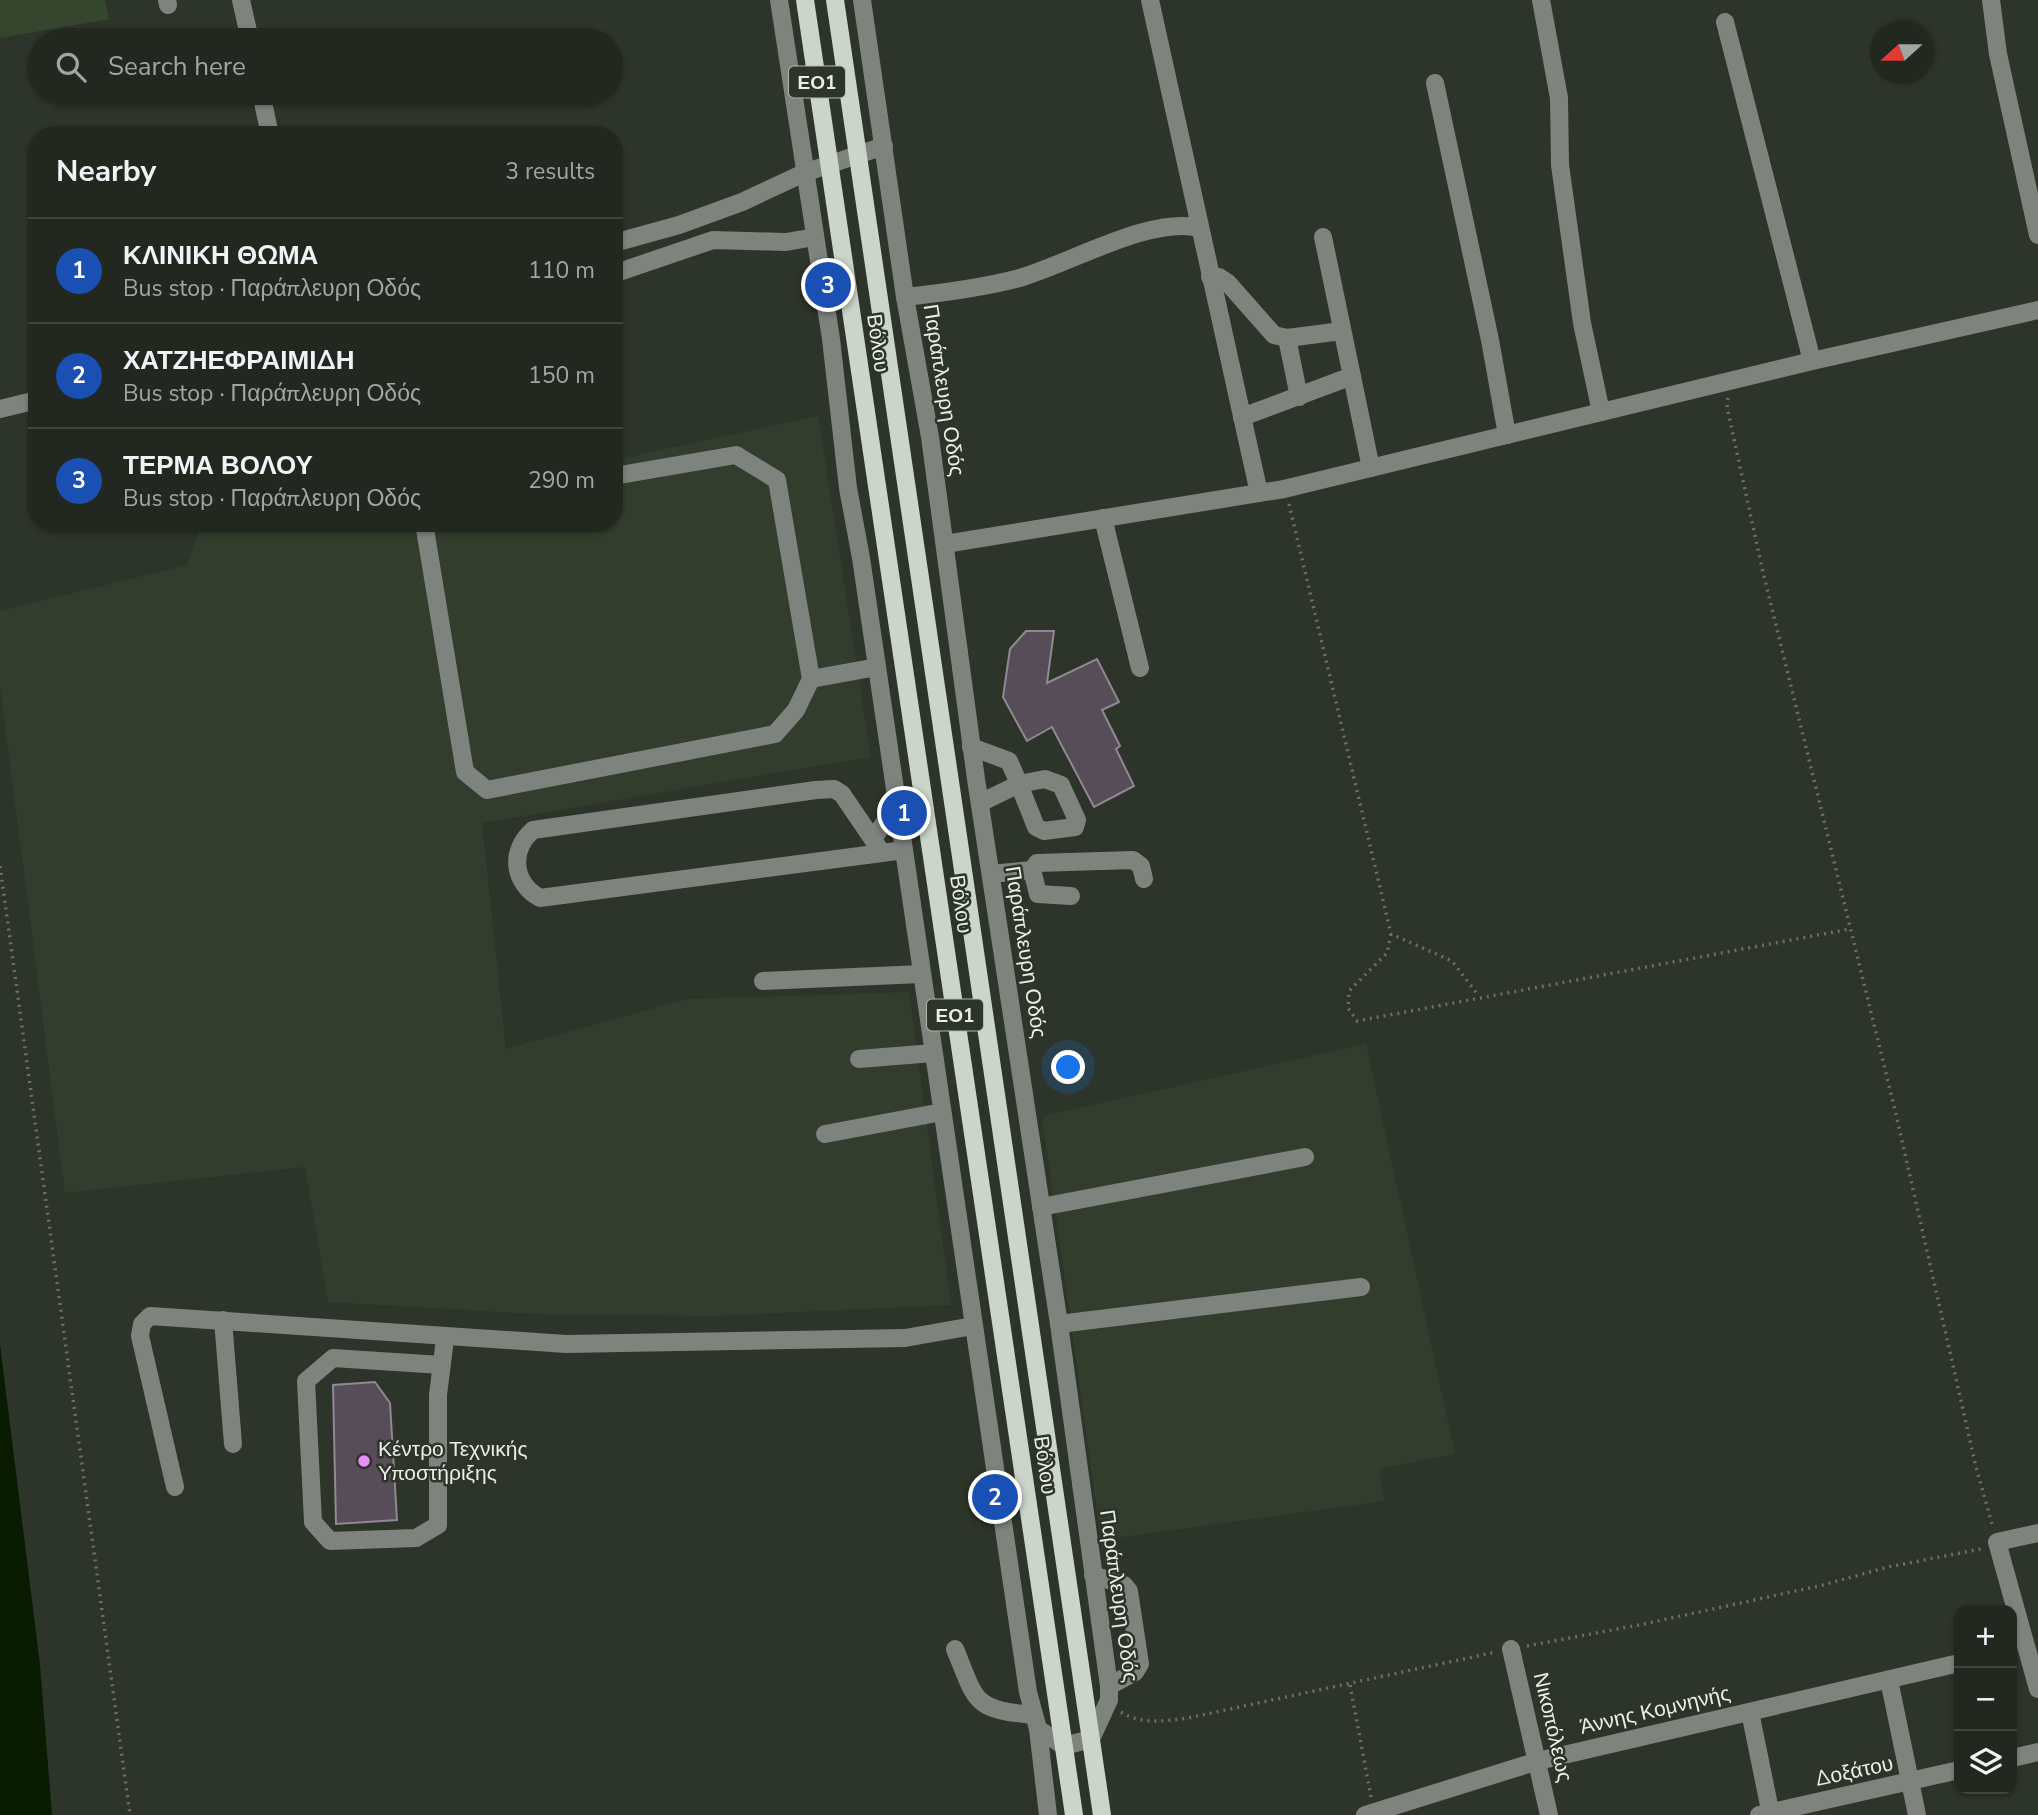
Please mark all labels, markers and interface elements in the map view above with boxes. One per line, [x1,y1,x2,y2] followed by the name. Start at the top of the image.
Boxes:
[1870,21,1933,84] north arrow
[28,28,623,105] search box
[52,48,90,86] icon: search
[108,49,246,84] text: Search here
[789,66,845,97] road number: ΕΟ1
[56,151,156,192] text: Nearby
[505,156,595,187] text: 3 results
[123,238,318,273] text: ΚΛΙΝΙΚΗ ΘΩΜΑ
[72,255,86,286] text: 1
[528,255,595,286] text: 110 m
[805,259,851,311] pin: 3
[123,273,421,304] text: Bus stop · Παράπλευρη Οδός
[917,302,971,478] street label: Παράπλευρη Οδός
[860,312,896,374] street label: Βόλου
[123,343,355,378] text: ΧΑΤΖΗΕΦΡΑΙΜΙΔΗ
[72,360,86,391] text: 2
[528,360,595,391] text: 150 m
[123,378,421,409] text: Bus stop · Παράπλευρη Οδός
[123,448,313,483] text: ΤΕΡΜΑ ΒΟΛΟΥ
[72,465,86,496] text: 3
[528,465,595,496] text: 290 m
[123,483,421,514] text: Bus stop · Παράπλευρη Οδός
[881,787,927,839] pin: 1
[999,864,1053,1040] street label: Παράπλευρη Οδός
[943,873,979,935] street label: Βόλου
[927,1000,983,1030] road number: ΕΟ1
[1051,1050,1085,1084] your location
[1027,1434,1063,1496] street label: Βόλου
[378,1435,528,1487] place label: Κέντρο Τεχνικής Υποστήριξης
[356,1453,372,1469] marker: Κέντρο Τεχνικής Υποστήριξης
[972,1471,1018,1523] pin: 2
[1093,1508,1145,1684] street label: Παράπλευρη Οδός
[1954,1605,2017,1794] map controls
[1954,1605,2017,1668] button: +
[1954,1668,2017,1731] button: −
[1527,1669,1579,1785] street label: Νικοπόλεως
[1577,1679,1733,1741] street label: Άννης Κομνηνής
[1954,1731,2017,1794] button: layers
[1812,1749,1896,1793] street label: Δοξάτου

